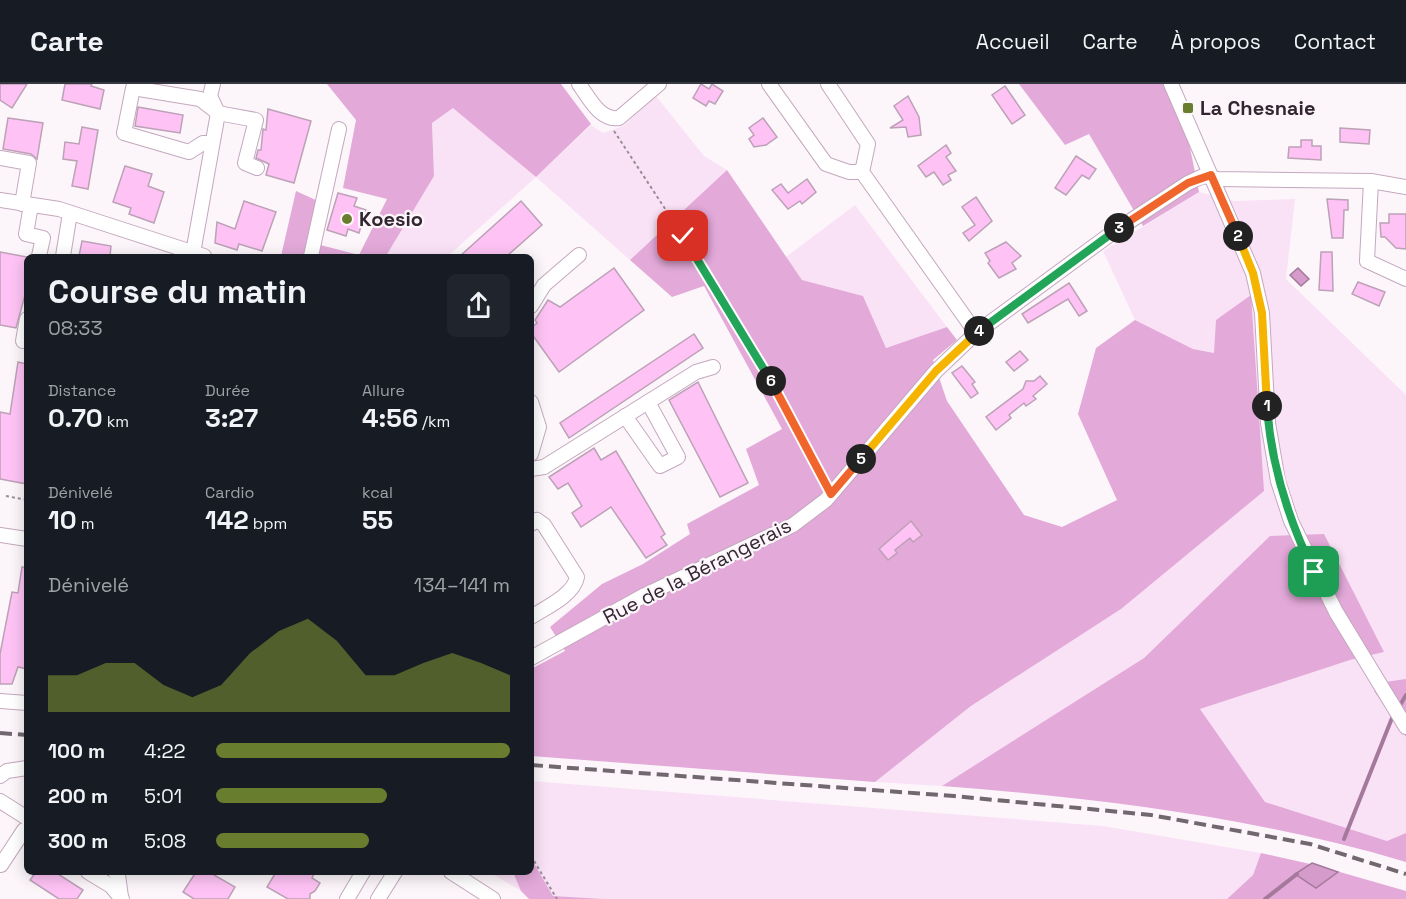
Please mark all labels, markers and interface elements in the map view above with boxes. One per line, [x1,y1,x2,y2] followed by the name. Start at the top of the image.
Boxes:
[30,23,104,59] text: Carte
[976,28,1050,55] text: Accueil
[1083,28,1138,55] text: Carte
[1171,28,1261,55] text: À propos
[1294,28,1376,55] text: Contact
[1200,95,1315,121] place label: La Chesnaie
[1181,101,1195,115] marker: La Chesnaie
[359,206,423,232] place label: Koesio
[657,210,708,261] pin
[340,212,354,226] marker: Koesio
[1104,213,1134,243] pin: 3
[1114,217,1124,238] text: 3
[666,219,699,252] icon: check
[1223,221,1253,251] pin: 2
[1233,225,1243,246] text: 2
[48,271,307,313] text: Course du matin
[447,274,510,337] button: share
[48,315,103,341] text: 08:33
[964,316,994,346] pin: 4
[974,320,984,341] text: 4
[756,366,786,396] pin: 6
[766,370,776,391] text: 6
[48,380,116,401] text: Distance
[205,380,250,401] text: Durée
[362,380,405,401] text: Allure
[1252,391,1282,421] pin: 1
[1263,395,1271,416] text: 1
[48,401,103,435] text: 0.70
[205,401,258,435] text: 3:27
[362,401,418,435] text: 4:56
[103,411,129,432] text: km
[418,411,450,432] text: /km
[846,444,876,474] pin: 5
[856,448,866,469] text: 5
[48,482,113,503] text: Dénivelé
[205,482,254,503] text: Cardio
[362,482,393,503] text: kcal
[48,503,77,537] text: 10
[205,503,249,537] text: 142
[362,503,393,537] text: 55
[598,512,796,630] street label: Rue de la Bérangerais
[77,513,94,534] text: m
[249,513,287,534] text: bpm
[1288,546,1339,597] pin
[1297,555,1330,588] icon: arrive
[48,572,129,598] text: Dénivelé
[414,572,510,598] text: 134–141 m
[48,738,105,764] text: 100 m
[144,738,186,764] text: 4:22
[48,783,108,809] text: 200 m
[144,783,182,809] text: 5:01
[48,828,108,854] text: 300 m
[144,828,186,854] text: 5:08

